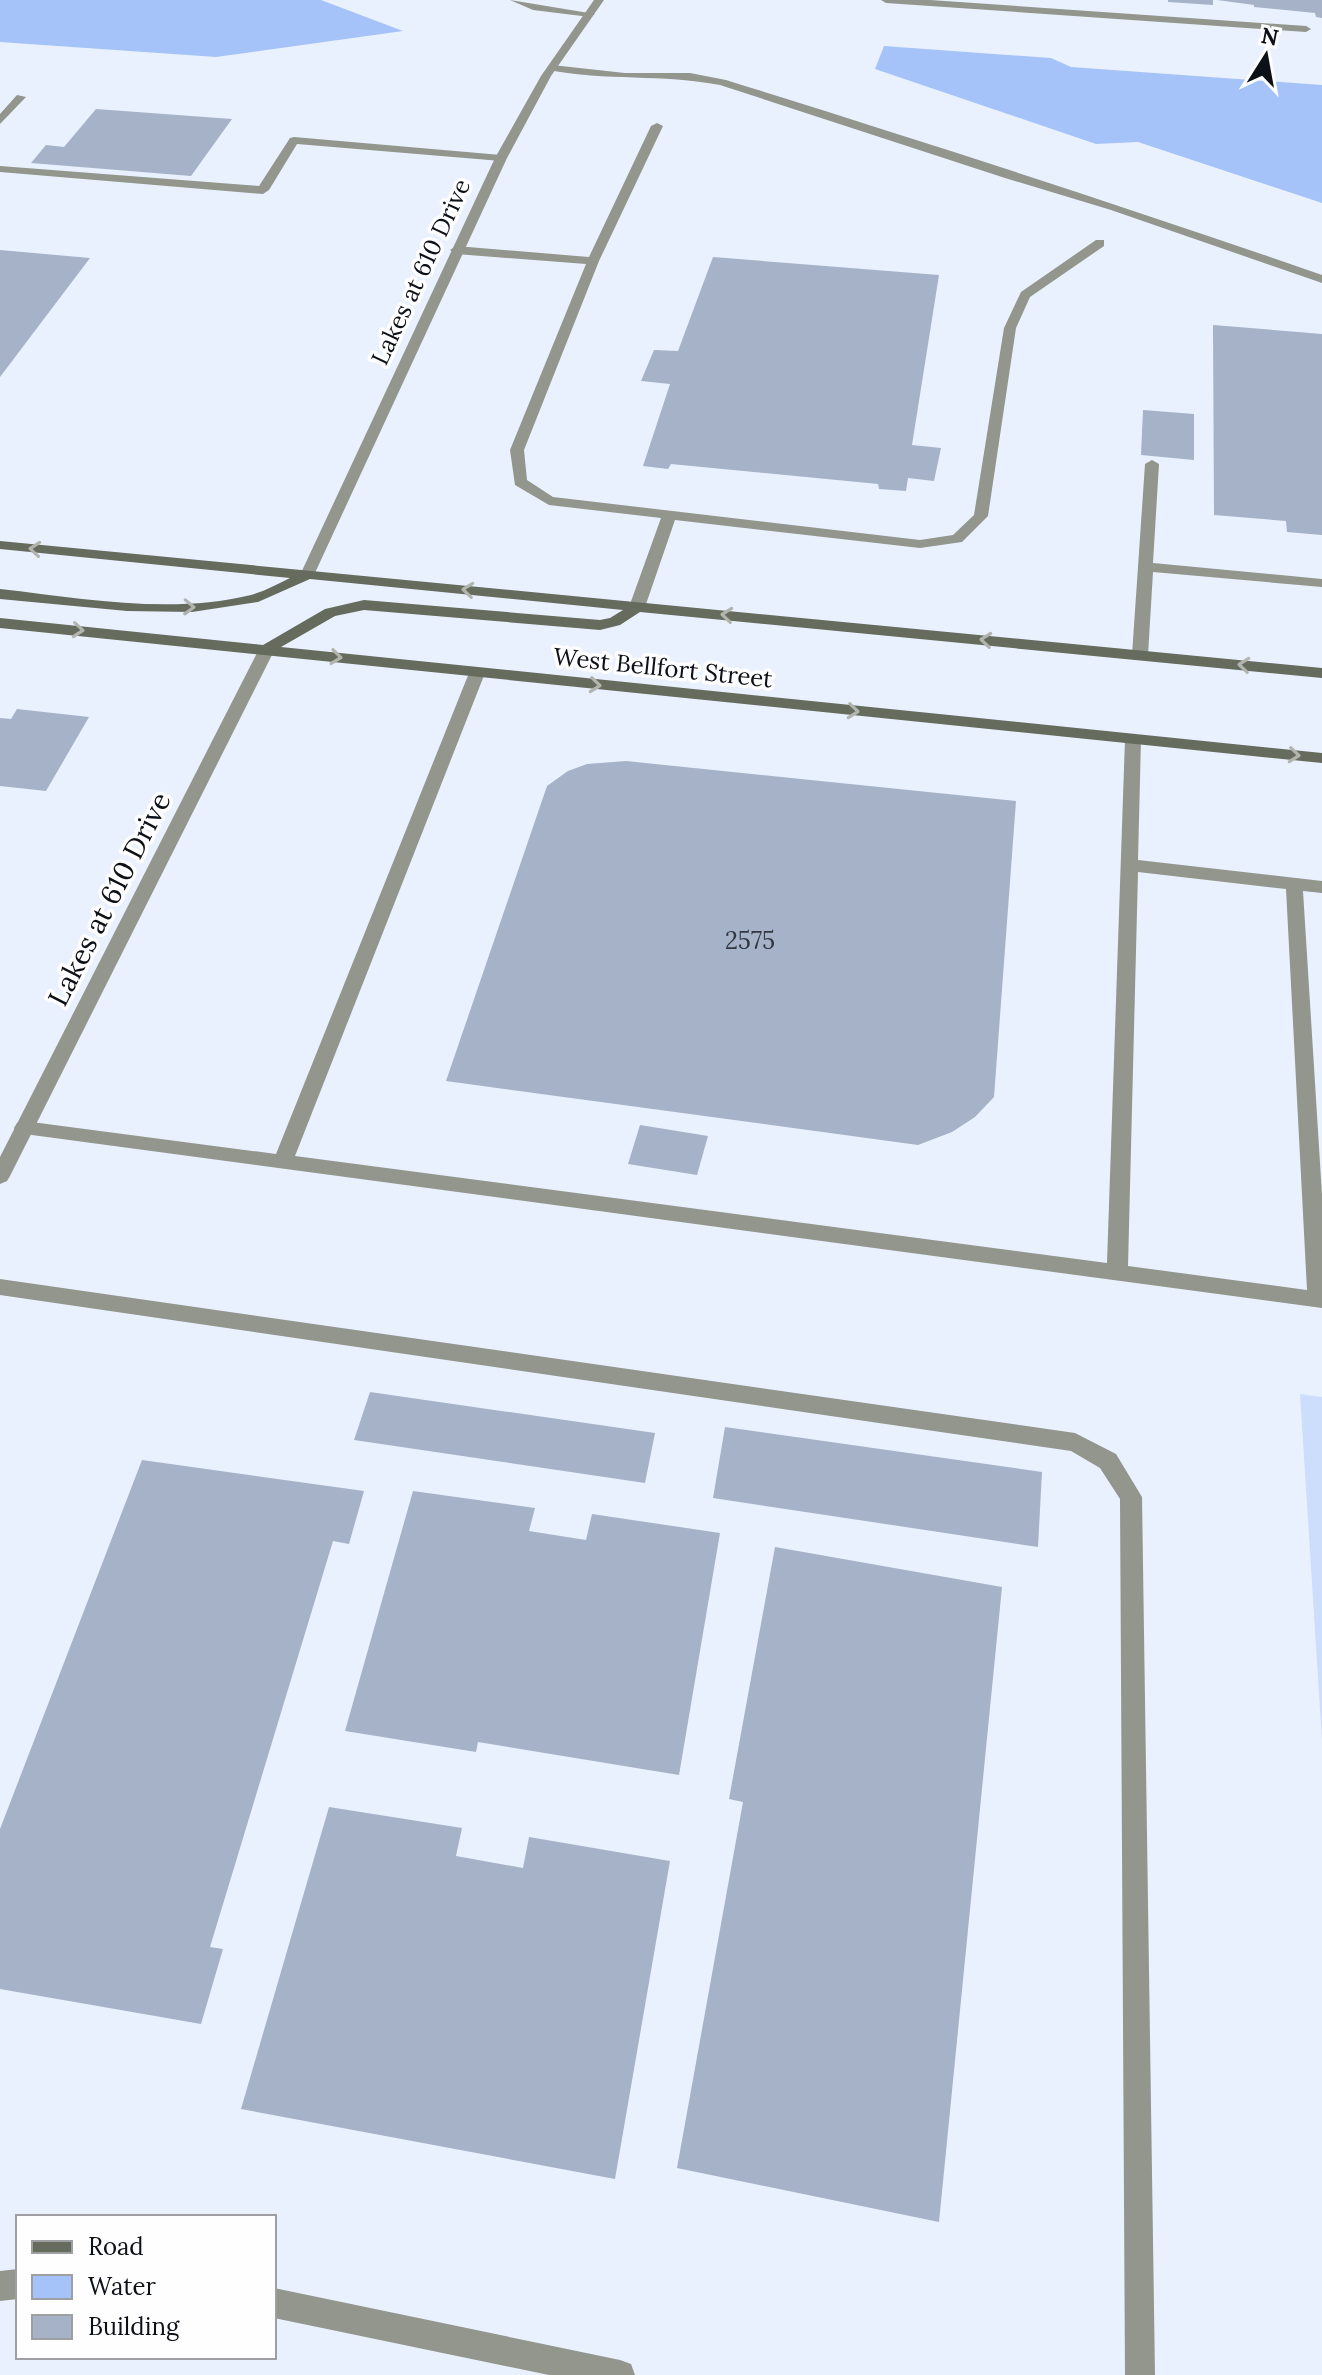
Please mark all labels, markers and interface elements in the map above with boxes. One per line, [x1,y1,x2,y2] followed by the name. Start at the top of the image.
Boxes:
[1226,16,1306,96] north arrow
[1259,21,1281,52] text: N
[364,174,477,370] street label: Lakes at 610 Drive
[28,540,41,557] one-way arrow
[461,582,474,599] one-way arrow
[184,598,196,615] one-way arrow
[720,607,733,624] one-way arrow
[72,622,85,639] one-way arrow
[979,632,992,649] one-way arrow
[552,641,775,694] street label: West Bellfort Street
[330,648,343,665] one-way arrow
[1237,657,1250,674] one-way arrow
[589,677,602,694] one-way arrow
[847,702,860,719] one-way arrow
[1288,746,1301,763] one-way arrow
[40,786,178,1012] street label: Lakes at 610 Drive
[725,925,775,956] house number: 2575
[16,2215,276,2359] legend
[88,2231,144,2262] text: Road
[88,2271,156,2302] text: Water
[88,2311,180,2342] text: Building

